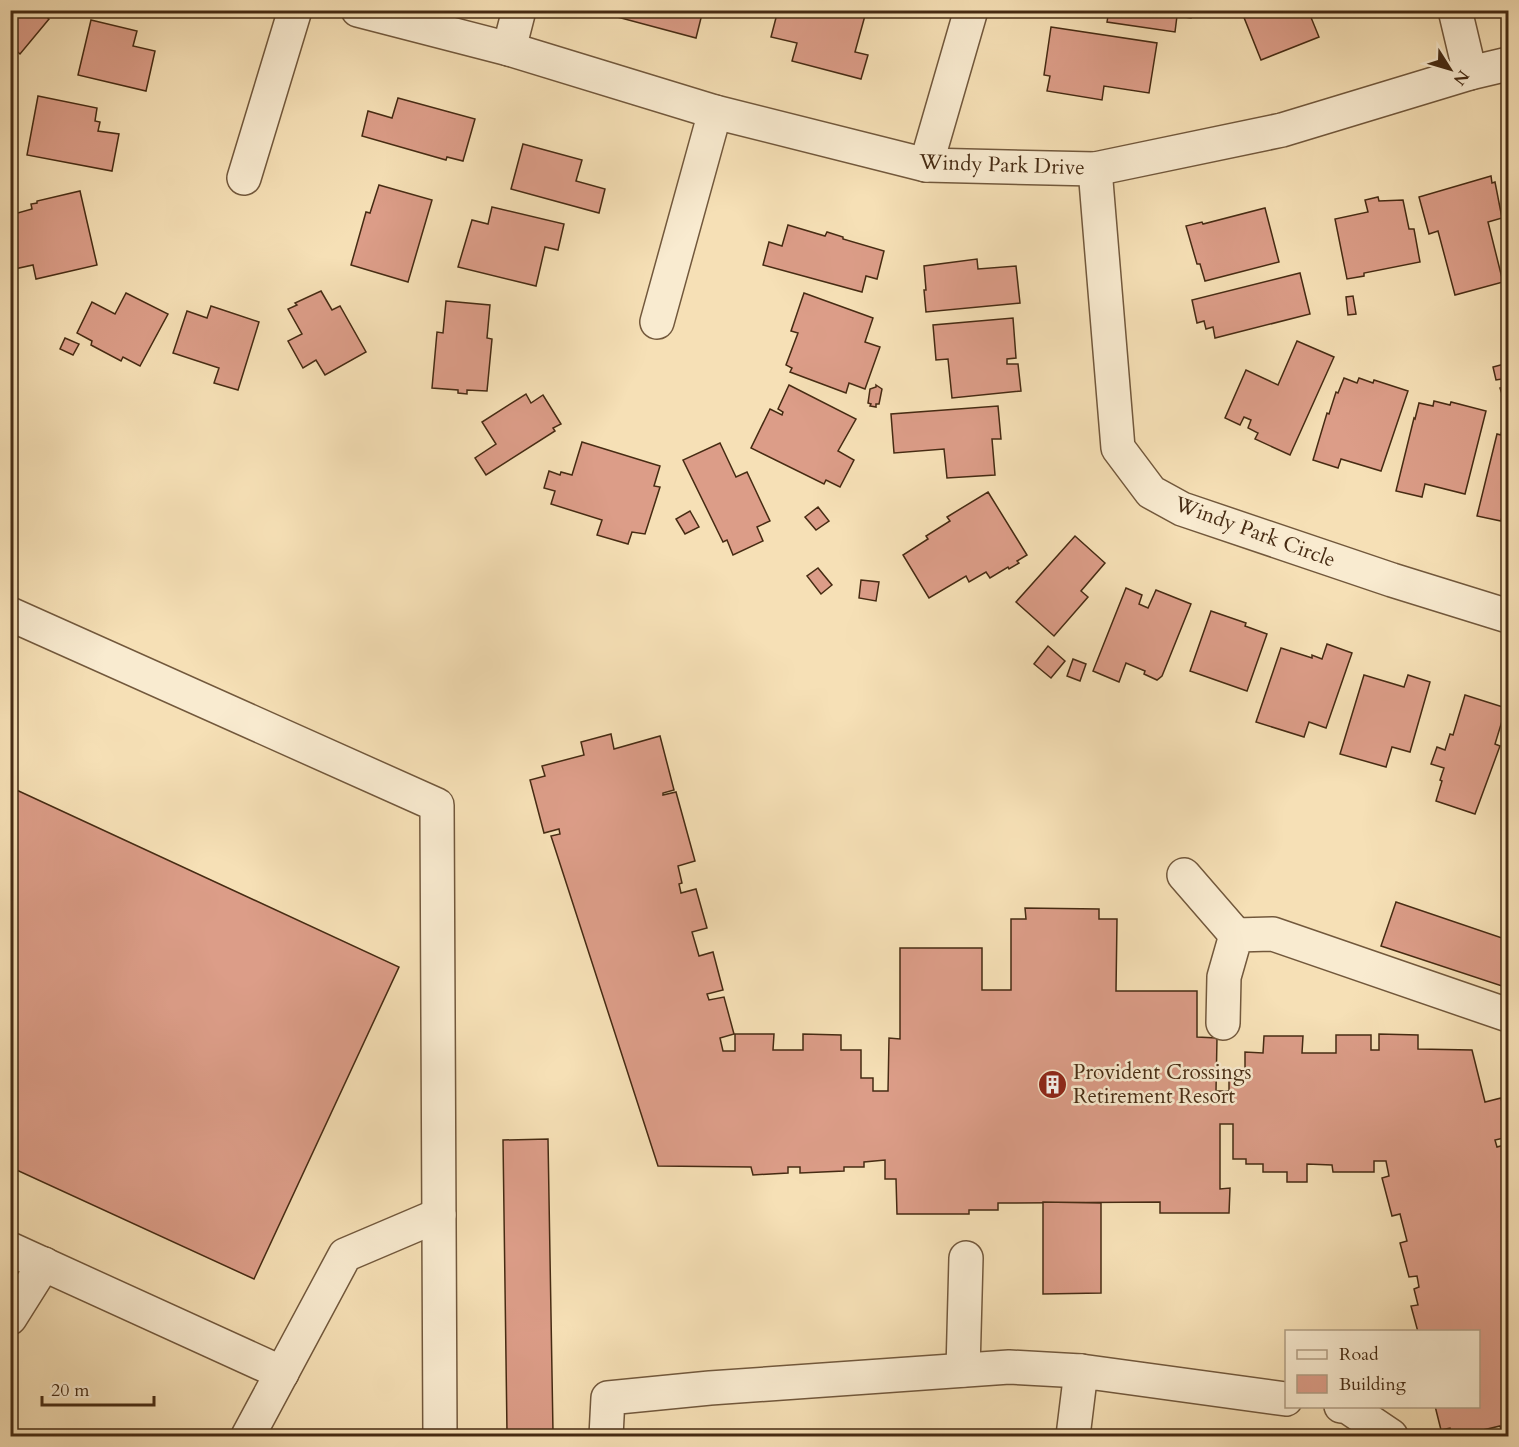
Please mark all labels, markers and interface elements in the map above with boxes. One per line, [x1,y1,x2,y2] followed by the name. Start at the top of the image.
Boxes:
[1420,39,1480,99] north arrow
[1448,65,1474,90] text: N
[918,148,1085,182] street label: Windy Park Drive
[1170,489,1339,575] street label: Windy Park Circle
[1073,1058,1252,1111] place label: Provident Crossings Retirement Resort
[1036,1068,1068,1100] building icon: Provident Crossings Retirement Resort
[1285,1330,1480,1408] legend
[1339,1342,1379,1367] text: Road
[42,1369,154,1407] scale bar
[1339,1372,1407,1397] text: Building
[51,1378,90,1403] text: 20 m

